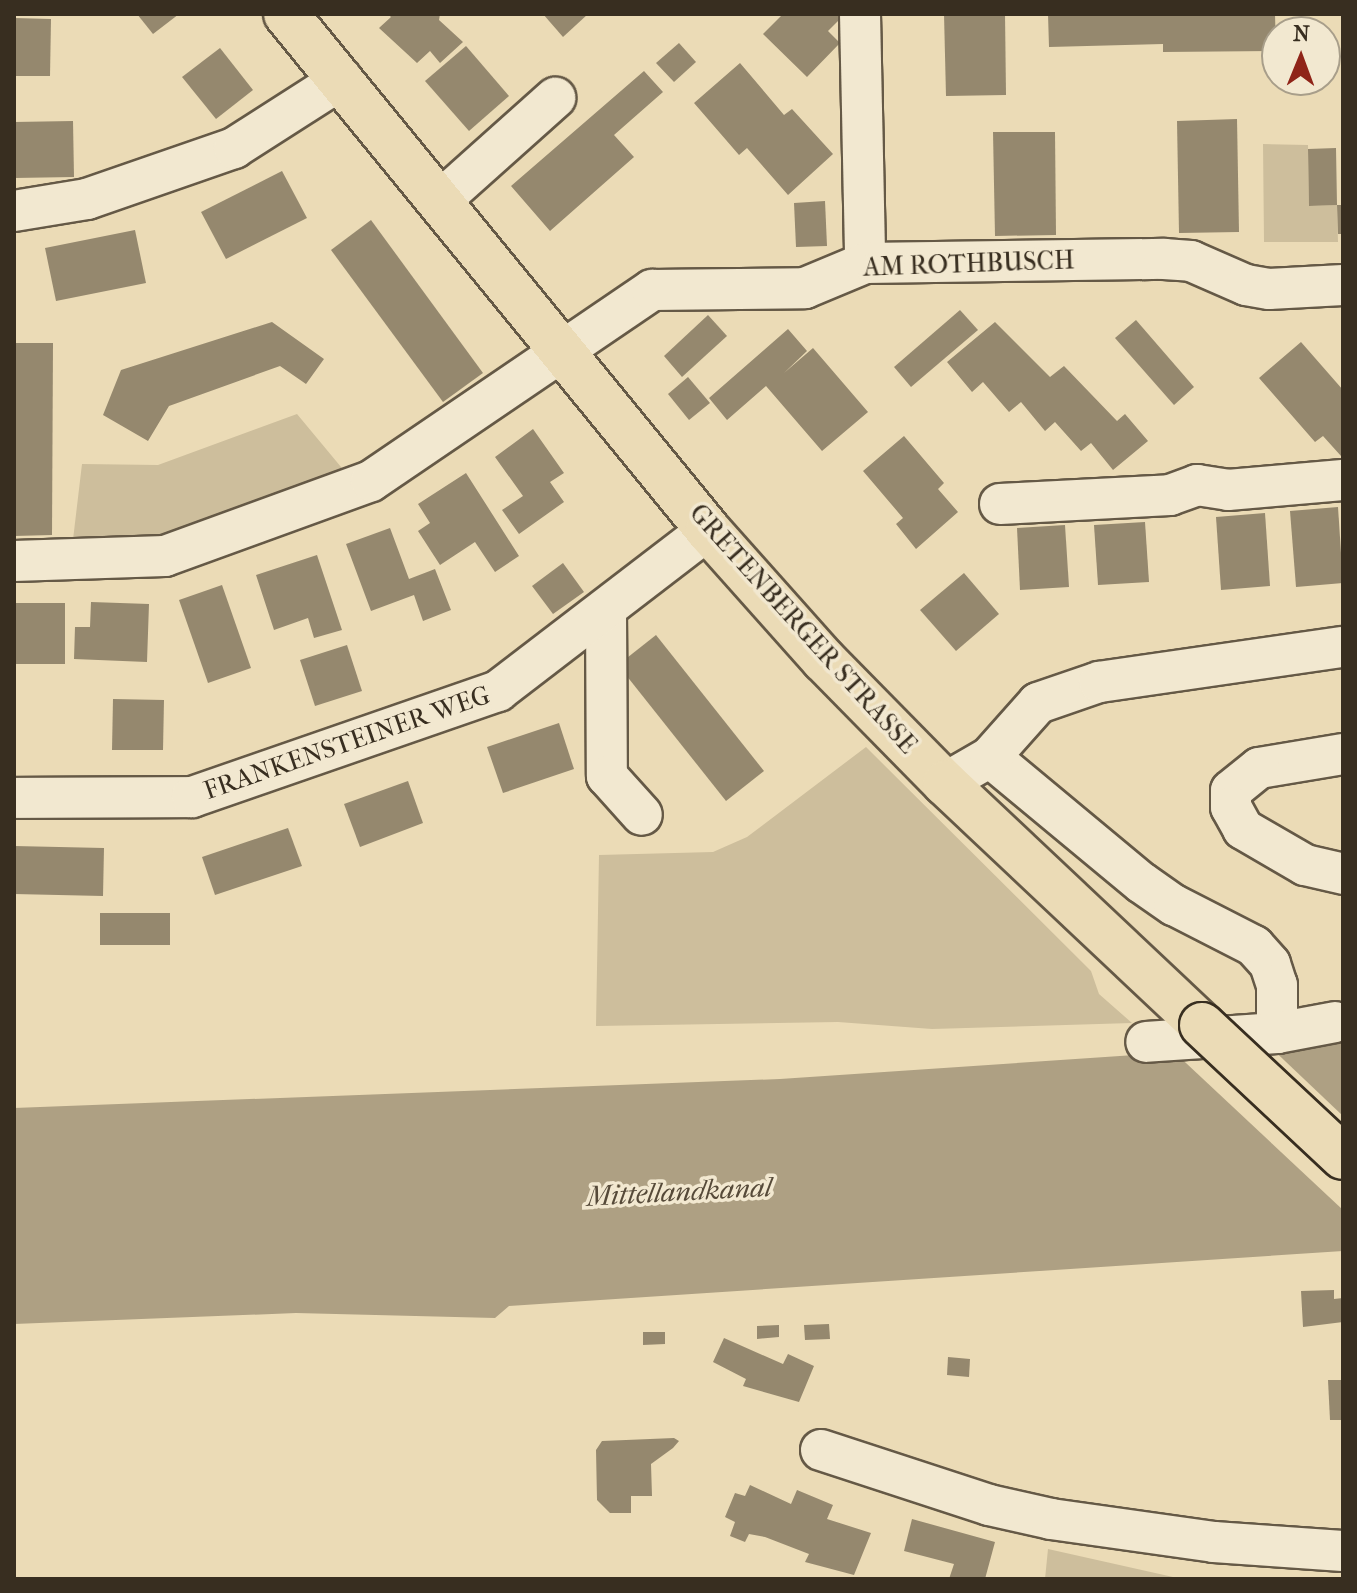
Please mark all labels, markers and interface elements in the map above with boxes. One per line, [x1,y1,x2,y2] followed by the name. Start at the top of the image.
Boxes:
[1261,16,1341,96] north arrow
[1293,21,1310,47] text: N
[863,245,1075,283] street label: AM ROTHBUSCH
[683,498,923,760] street label: GRETENBERGER STRASSE
[200,679,494,807] street label: FRANKENSTEINER WEG
[586,1170,772,1214] water label: Mittellandkanal

